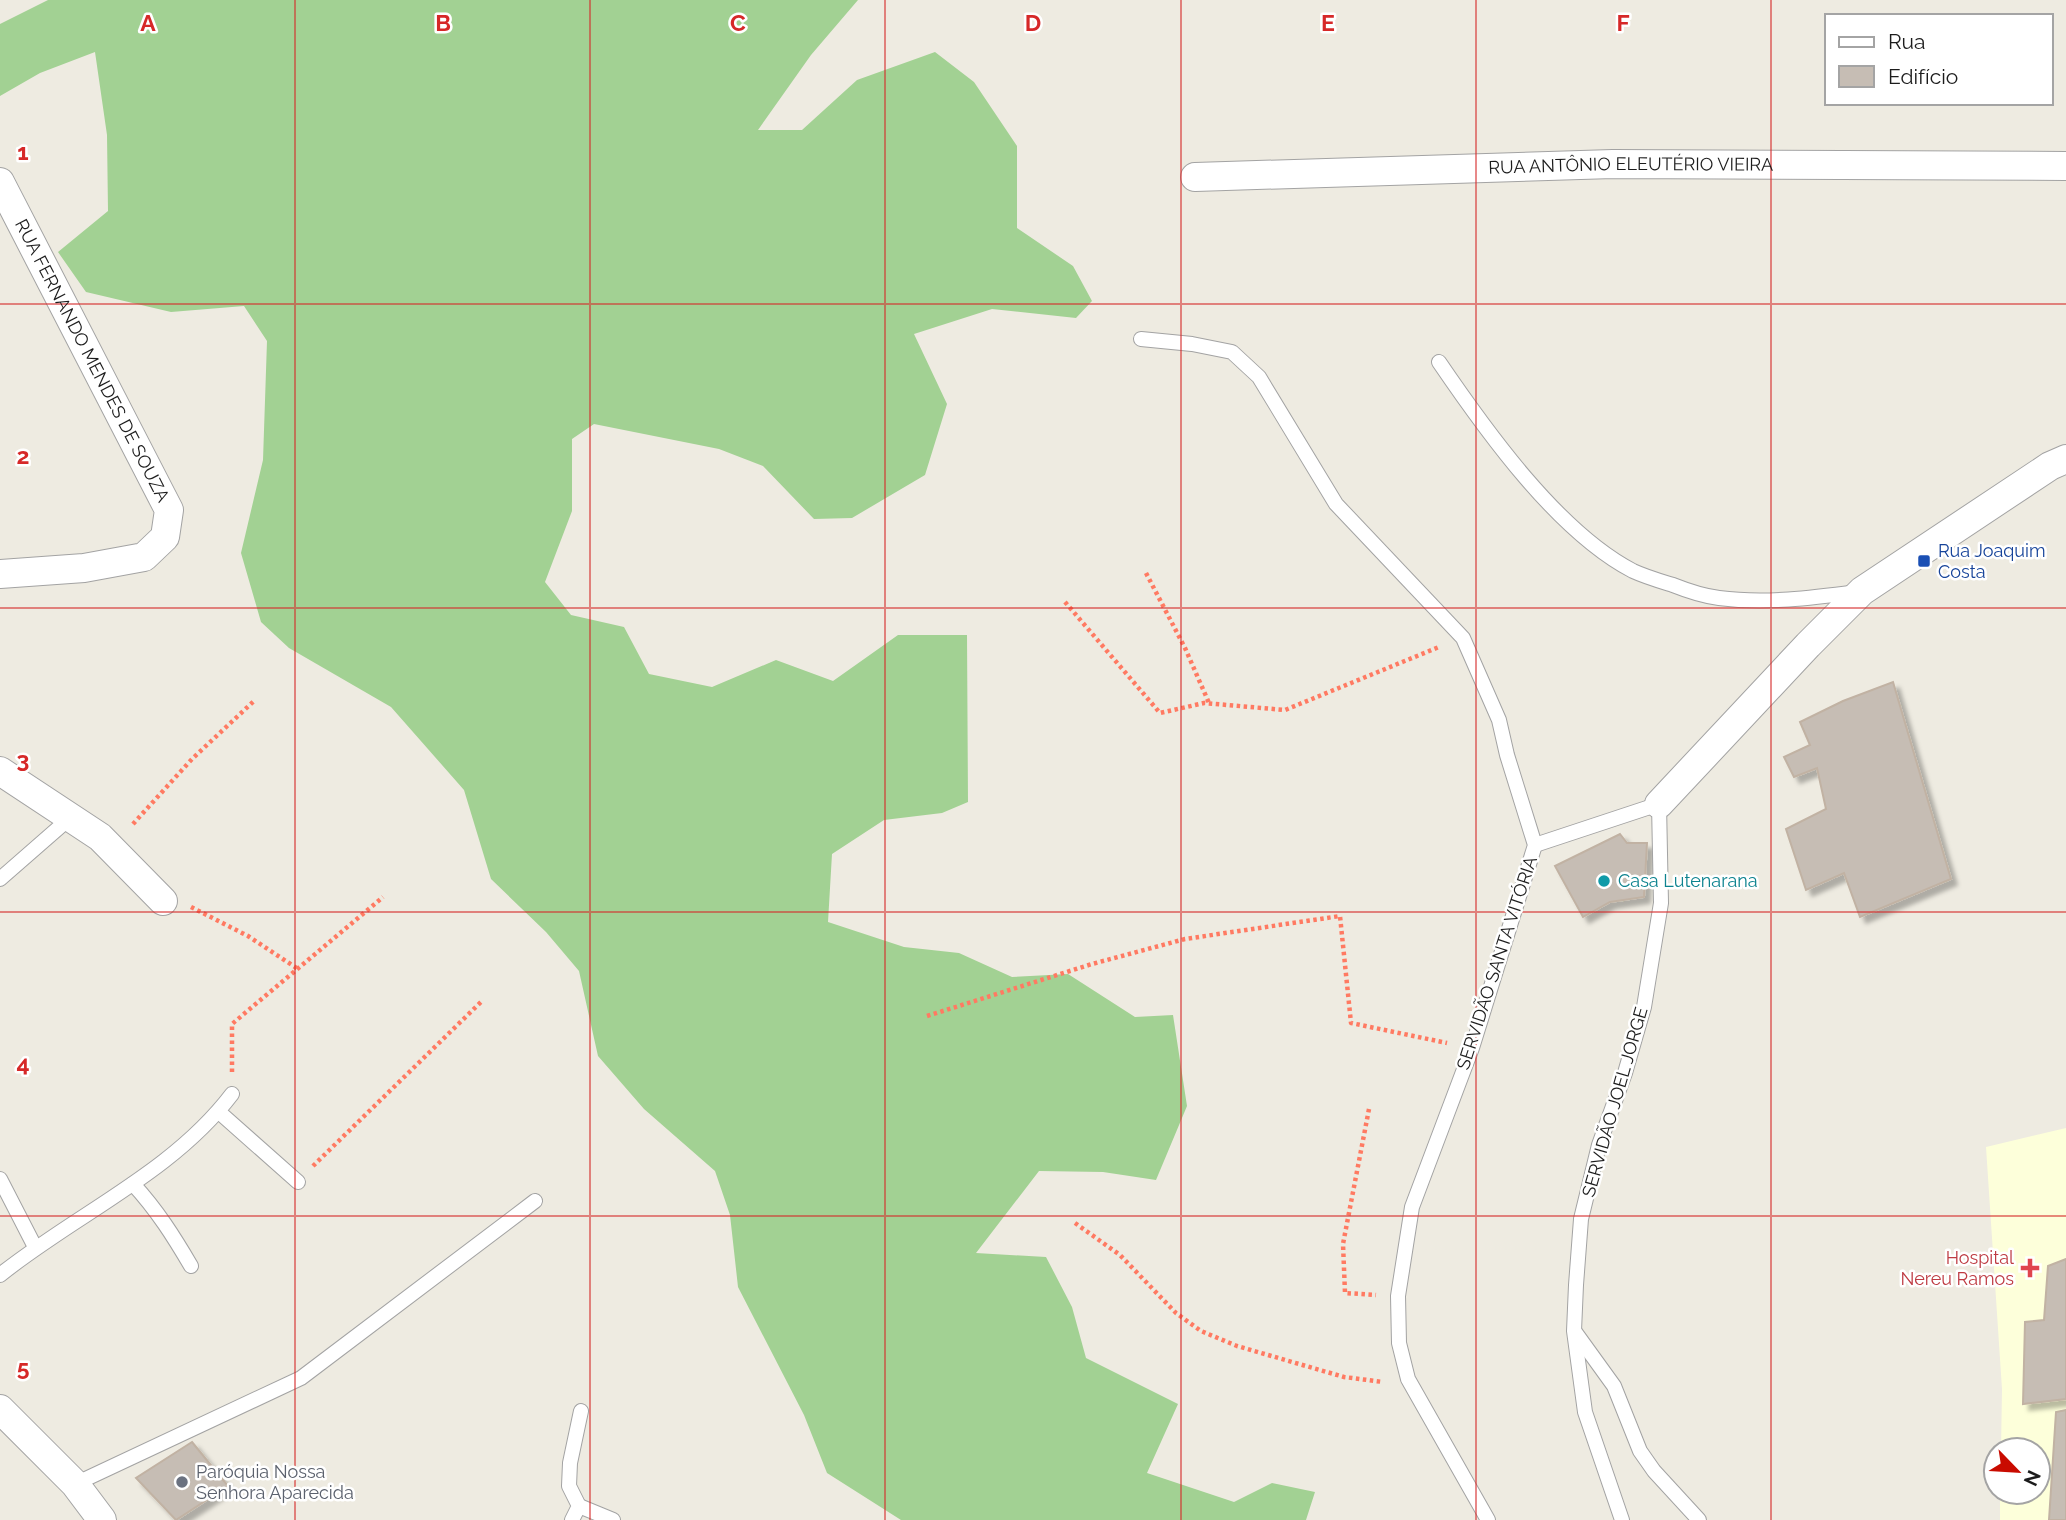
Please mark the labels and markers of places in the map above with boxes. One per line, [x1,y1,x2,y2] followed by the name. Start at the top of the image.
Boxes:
[1938,540,2046,582] place label: Rua Joaquim Costa
[1916,553,1932,569] marker: Rua Joaquim Costa
[1618,870,1758,891] place label: Casa Lutenarana
[1596,873,1612,889] marker: Casa Lutenarana
[1900,1247,2014,1289] place label: Hospital Nereu Ramos
[2020,1258,2040,1278] marker: Hospital Nereu Ramos
[196,1461,354,1503] place label: Paróquia Nossa Senhora Aparecida
[174,1474,190,1490] marker: Paróquia Nossa Senhora Aparecida

